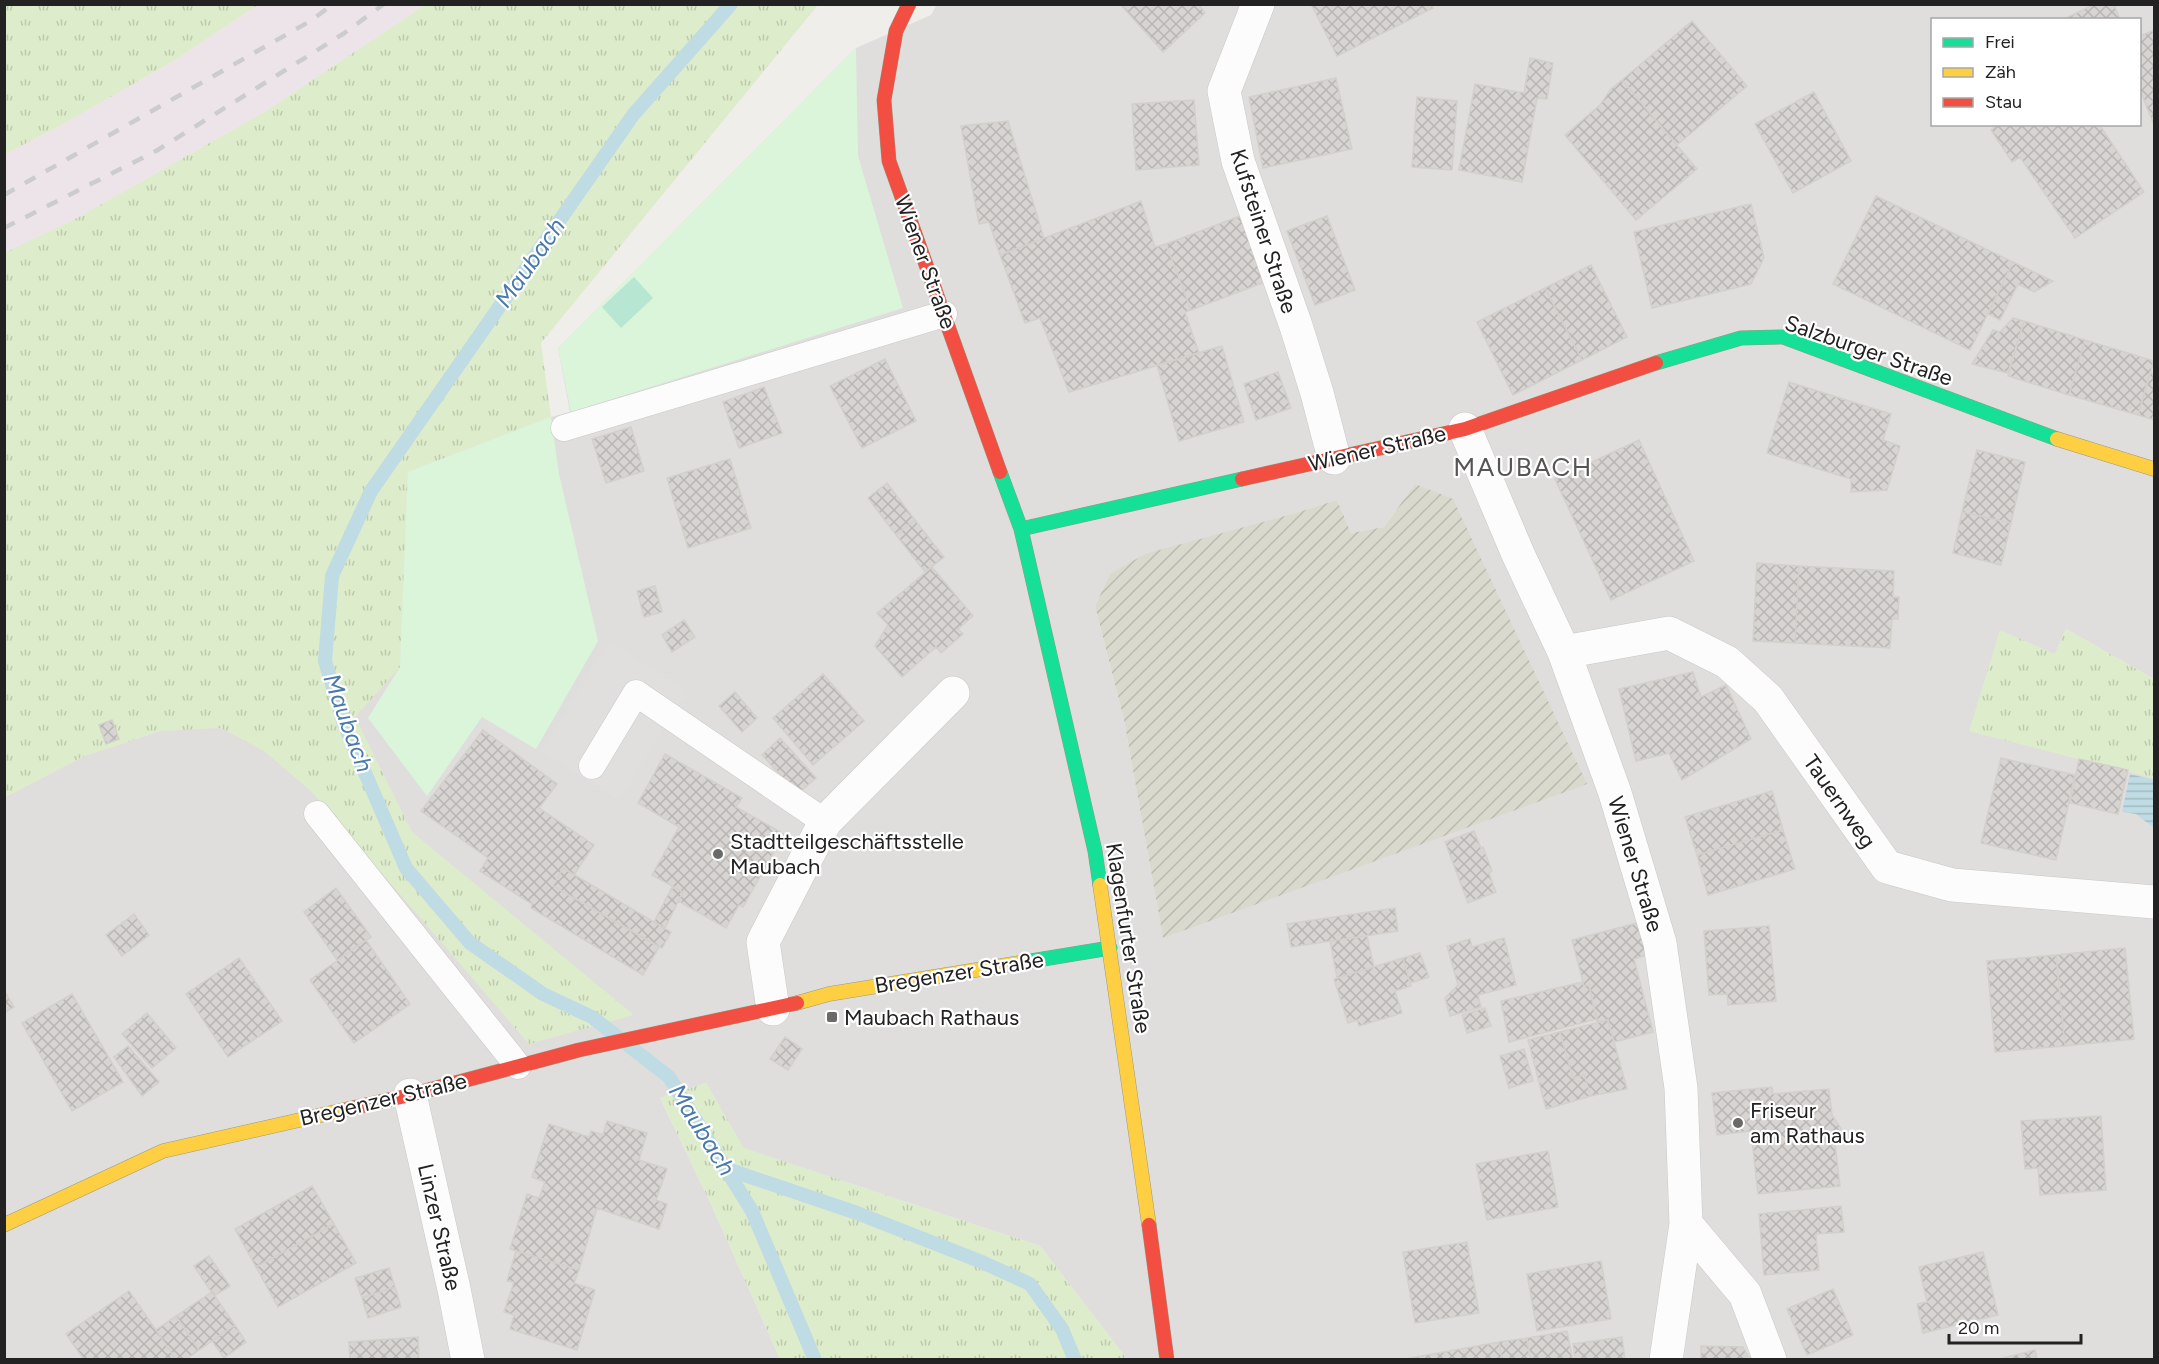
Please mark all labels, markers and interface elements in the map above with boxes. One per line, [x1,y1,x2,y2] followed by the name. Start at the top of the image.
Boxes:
[1931,18,2141,126] legend
[1985,31,2015,53] text: Frei
[1985,61,2016,83] text: Zäh
[1985,91,2022,113] text: Stau
[1224,145,1303,317] street label: Kufsteiner Straße
[889,192,962,333] street label: Wiener Straße
[488,212,571,313] water label: Maubach
[1781,309,1956,392] street label: Salzburger Straße
[1306,420,1448,477] street label: Wiener Straße
[1453,451,1593,483] district label: MAUBACH
[317,670,380,776] water label: Maubach
[1798,749,1882,853] street label: Tauernweg
[1602,793,1669,935] street label: Wiener Straße
[730,828,964,880] place label: Stadtteilgeschäftsstelle Maubach
[1100,841,1157,1035] street label: Klagenfurter Straße
[711,847,725,861] marker: Stadtteilgeschäftsstelle Maubach
[873,946,1045,999] street label: Bregenzer Straße
[844,1004,1019,1031] place label: Maubach Rathaus
[825,1010,839,1024] marker: Maubach Rathaus
[297,1067,469,1132] street label: Bregenzer Straße
[663,1079,742,1181] water label: Maubach
[1750,1097,1865,1149] place label: Friseur am Rathaus
[1731,1116,1745,1130] marker: Friseur am Rathaus
[412,1161,467,1293] street label: Linzer Straße
[1949,1307,2081,1345] scale bar
[1958,1317,1999,1339] text: 20 m

